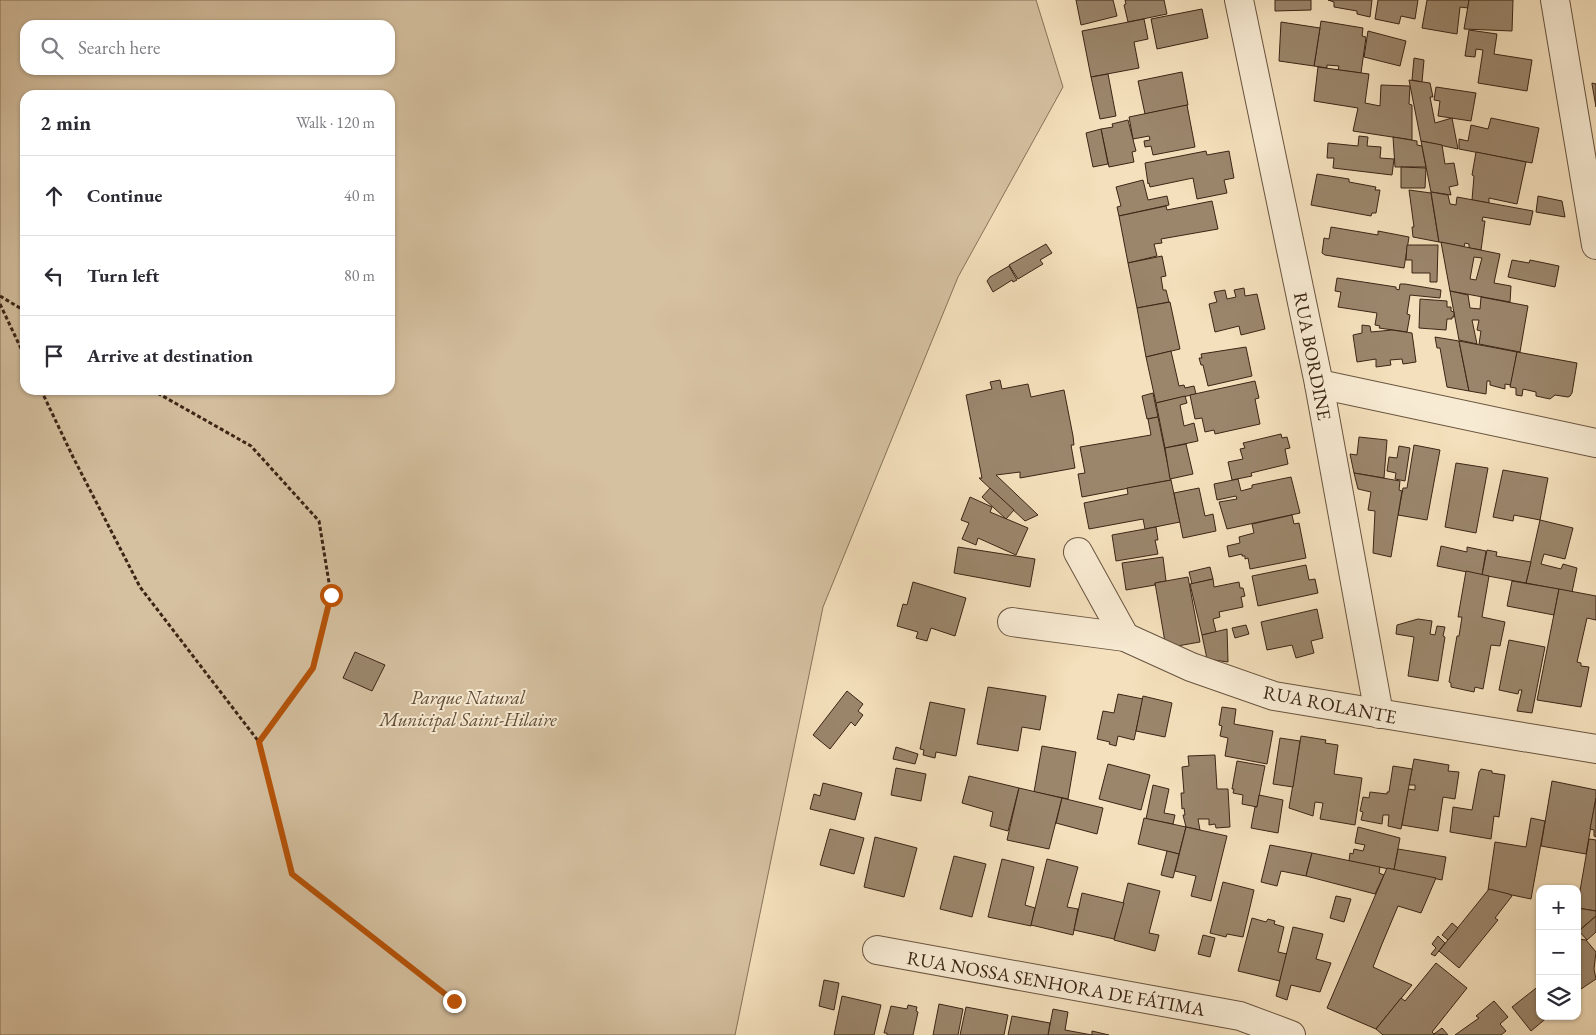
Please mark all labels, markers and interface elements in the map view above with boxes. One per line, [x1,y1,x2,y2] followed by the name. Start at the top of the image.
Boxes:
[20,20,395,75] search box
[38,34,66,62] icon: search
[78,35,160,60] text: Search here
[40,109,91,136] text: 2 min
[296,112,375,133] text: Walk · 120 m
[40,182,68,210] icon: ahead
[87,183,162,208] text: Continue
[344,185,375,206] text: 40 m
[40,262,68,290] icon: left
[87,263,159,288] text: Turn left
[344,265,375,286] text: 80 m
[1288,290,1337,423] street label: RUA BORDINE
[40,342,68,370] icon: arrive
[87,343,253,368] text: Arrive at destination
[320,584,343,607] route start
[1261,679,1399,730] street label: RUA ROLANTE
[378,685,557,732] park label: Parque Natural Municipal Saint-Hilaire
[1536,885,1581,1020] map controls
[1536,885,1581,930] button: +
[1536,930,1581,975] button: −
[905,945,1208,1022] street label: RUA NOSSA SENHORA DE FÁTIMA
[1536,975,1581,1020] button: layers
[443,990,466,1013] route end

